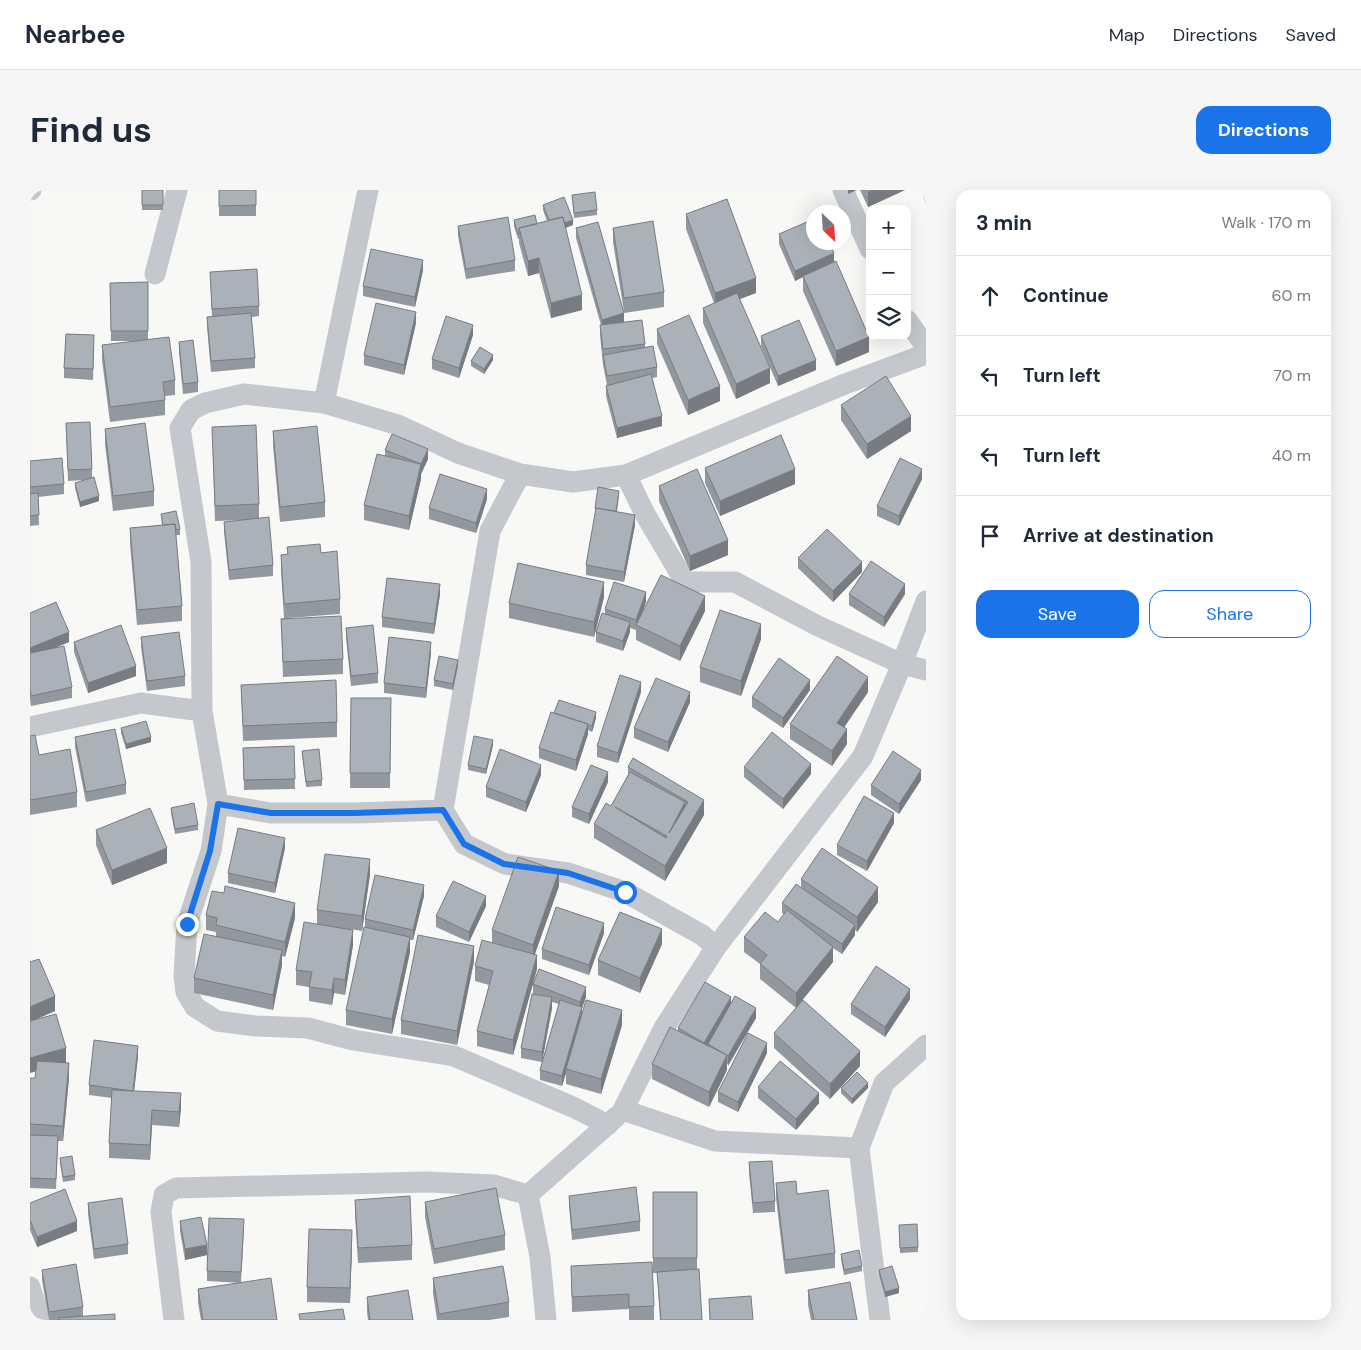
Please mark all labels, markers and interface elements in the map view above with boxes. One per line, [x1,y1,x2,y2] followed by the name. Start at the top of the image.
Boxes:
[25,19,125,50] text: Nearbee
[1109,23,1145,47] text: Map
[1173,23,1258,47] text: Directions
[1286,23,1336,47] text: Saved
[1196,106,1331,154] button: Directions
[30,107,152,153] text: Find us
[806,205,851,250] north arrow
[866,205,911,340] map controls
[866,205,911,250] button: +
[976,209,1032,237] text: 3 min
[1222,212,1311,233] text: Walk · 170 m
[866,250,911,295] button: −
[976,282,1004,310] icon: ahead
[1023,283,1109,308] text: Continue
[1271,285,1311,306] text: 60 m
[866,295,911,340] button: layers
[976,362,1004,390] icon: left
[1023,363,1101,388] text: Turn left
[1273,365,1311,386] text: 70 m
[976,442,1004,470] icon: left
[1023,443,1101,468] text: Turn left
[1272,445,1311,466] text: 40 m
[976,522,1004,550] icon: arrive
[1023,523,1214,548] text: Arrive at destination
[976,590,1139,638] button: Save
[1149,590,1311,638] button: Share
[614,881,637,904] route start
[176,913,199,936] route end

